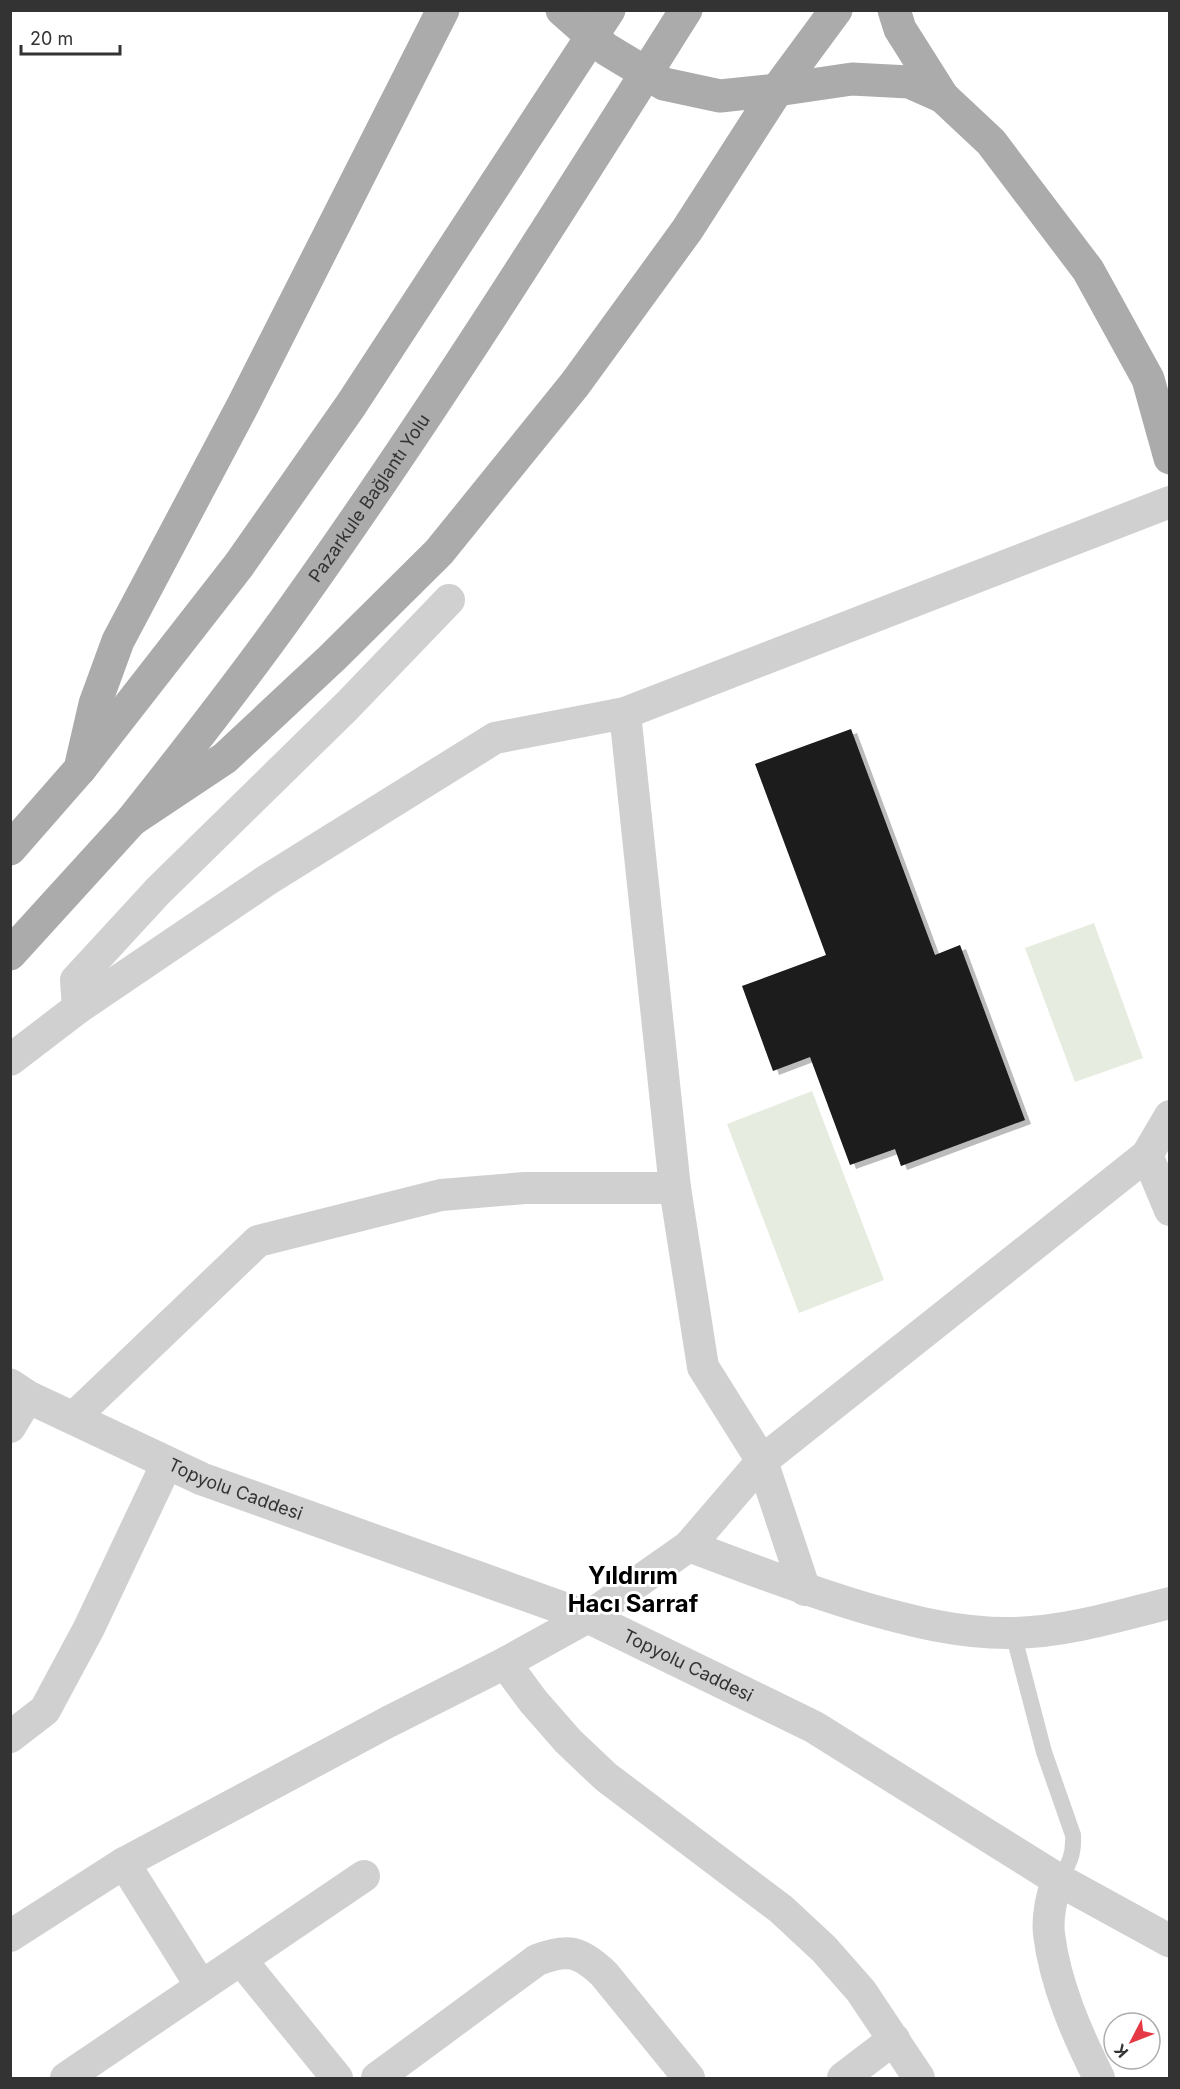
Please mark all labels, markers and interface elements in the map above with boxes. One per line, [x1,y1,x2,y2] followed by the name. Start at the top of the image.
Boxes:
[21,18,120,56] scale bar
[30,28,73,49] text: 20 m
[304,410,434,586] street label: Pazarkule Bağlantı Yolu
[165,1454,306,1524] street label: Topyolu Caddesi
[568,1561,699,1618] district label: Yıldırım Hacı Sarraf
[620,1625,757,1706] street label: Topyolu Caddesi
[1102,2011,1162,2071] north arrow
[1109,2040,1132,2062] text: K

